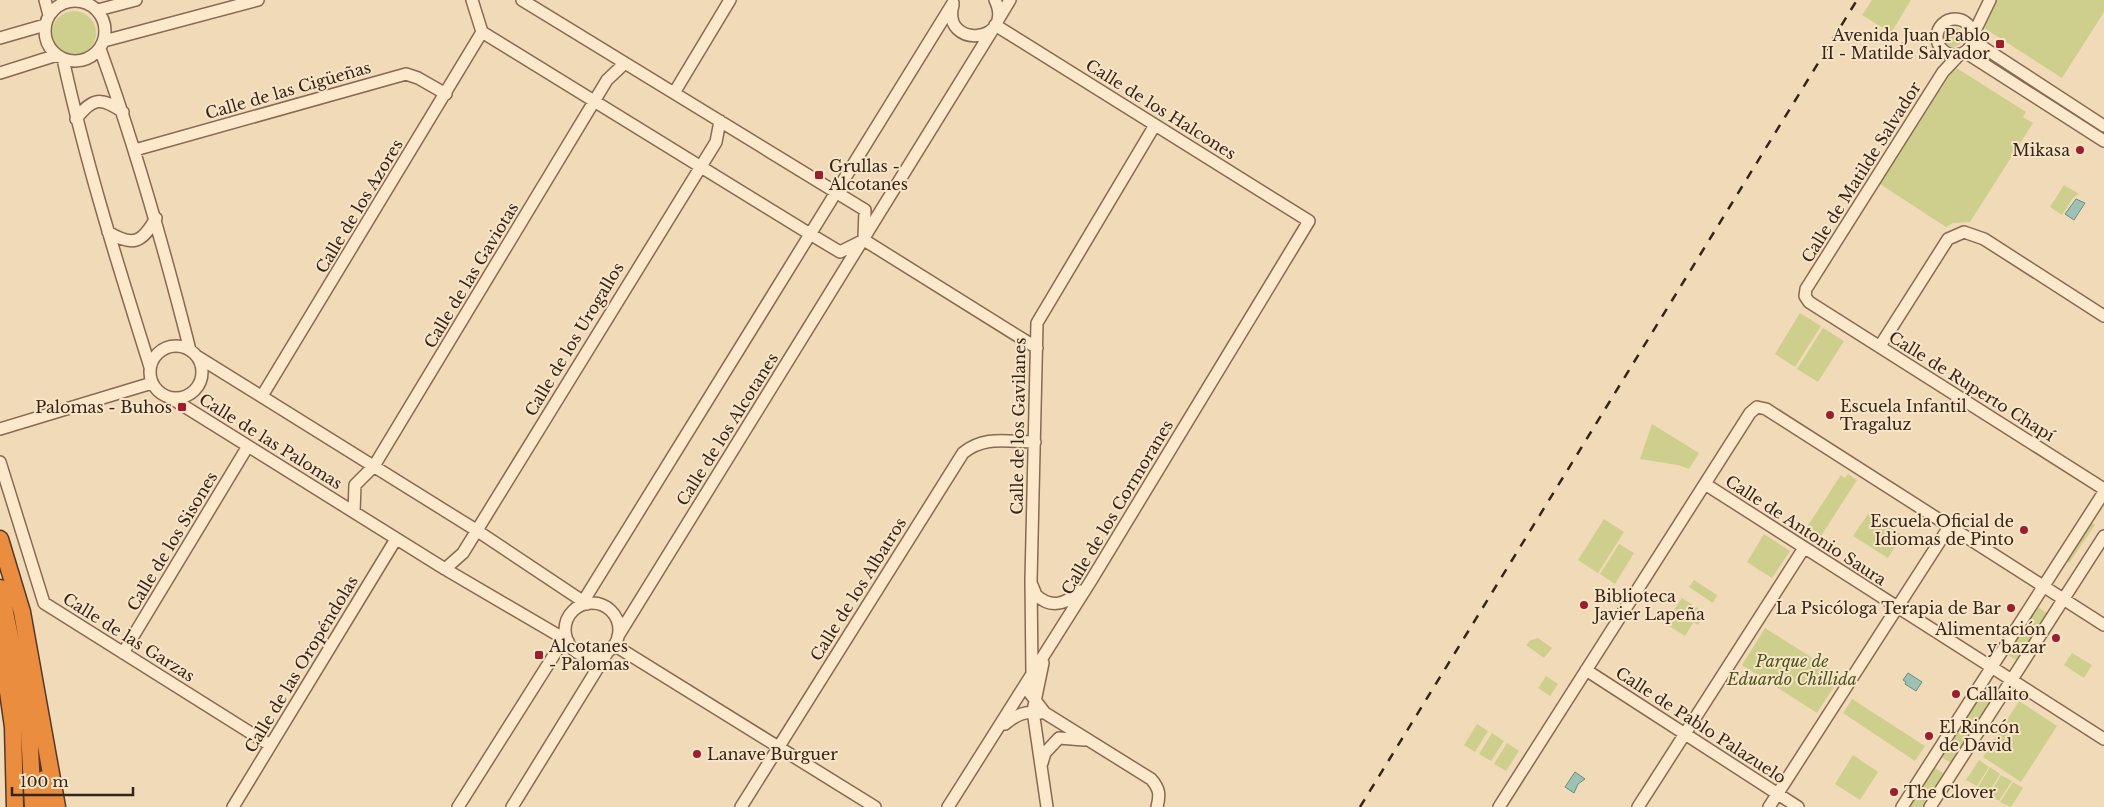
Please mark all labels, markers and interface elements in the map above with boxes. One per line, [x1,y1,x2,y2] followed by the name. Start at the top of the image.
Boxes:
[1821,25,1990,63] place label: Avenida Juan Pablo II - Matilde Salvador
[1994,38,2006,50] marker: Avenida Juan Pablo II - Matilde Salvador
[1082,55,1240,163] street label: Calle de los Halcones
[203,57,373,123] street label: Calle de las Cigüeñas
[1797,78,1925,266] street label: Calle de Matilde Salvador
[311,135,407,277] street label: Calle de los Azores
[2012,140,2070,160] place label: Mikasa
[2074,144,2086,156] marker: Mikasa
[828,156,908,194] place label: Grullas - Alcotanes
[813,169,825,181] marker: Grullas - Alcotanes
[420,198,522,352] street label: Calle de las Gaviotas
[520,259,628,419] street label: Calle de los Urogallos
[1885,327,2059,446] street label: Calle de Ruperto Chapí
[1006,337,1030,515] street label: Calle de los Gavilanes
[672,349,782,509] street label: Calle de los Alcotanes
[196,389,346,493] street label: Calle de las Palomas
[1840,396,1967,434] place label: Escuela Infantil Tragaluz
[35,397,172,417] place label: Palomas - Buhos
[176,401,188,413] marker: Palomas - Buhos
[1824,409,1836,421] marker: Escuela Infantil Tragaluz
[1057,416,1177,598] street label: Calle de los Cormoranes
[123,468,221,614] street label: Calle de los Sisones
[1722,471,1890,590] street label: Calle de Antonio Saura
[1870,511,2014,549] place label: Escuela Oficial de Idiomas de Pinto
[806,514,910,664] street label: Calle de los Albatros
[2018,524,2030,536] marker: Escuela Oficial de Idiomas de Pinto
[240,572,362,756] street label: Calle de las Oropéndolas
[1592,586,1705,624] place label: Biblioteca Javier Lapeña
[59,588,199,686] street label: Calle de las Garzas
[1776,598,2001,618] place label: La Psicóloga Terapia de Bar
[1578,599,1590,611] marker: Biblioteca Javier Lapeña
[2005,602,2017,614] marker: La Psicóloga Terapia de Bar
[1934,619,2046,657] place label: Alimentación y bazar
[2050,632,2062,644] marker: Alimentación y bazar
[548,636,630,674] place label: Alcotanes - Palomas
[533,649,545,661] marker: Alcotanes - Palomas
[1726,651,1857,689] park label: Parque de Eduardo Chillida
[1612,662,1790,788] street label: Calle de Pablo Palazuelo
[1966,684,2029,704] place label: Callaito
[1950,688,1962,700] marker: Callaito
[1939,717,2020,755] place label: El Rincón de David
[1923,730,1935,742] marker: El Rincón de David
[707,744,838,764] place label: Lanave Burguer
[691,748,703,760] marker: Lanave Burguer
[12,764,134,796] scale bar
[20,772,69,791] text: 100 m
[1904,782,1996,802] place label: The Clover
[1888,786,1900,798] marker: The Clover

